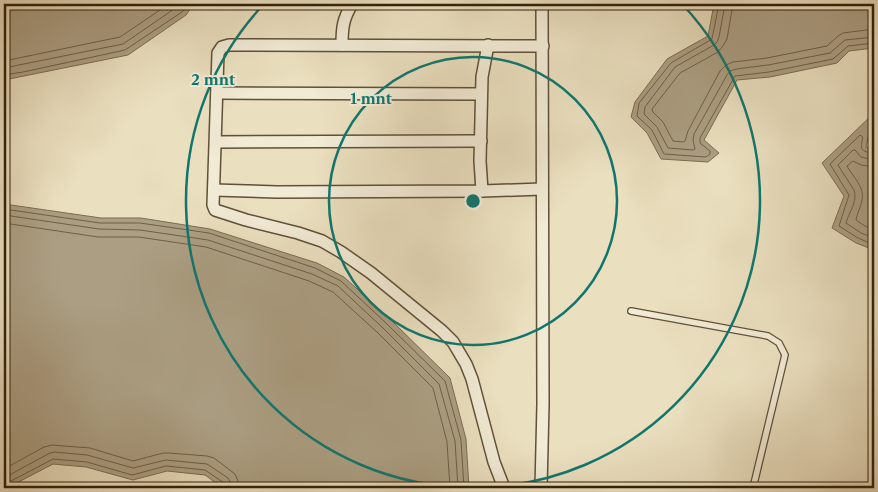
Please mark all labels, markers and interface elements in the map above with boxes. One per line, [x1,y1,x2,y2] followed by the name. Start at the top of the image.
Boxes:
[191,70,235,89] text: 2 mnt
[350,89,392,108] text: 1 mnt
[464,192,482,210] centre of rings

